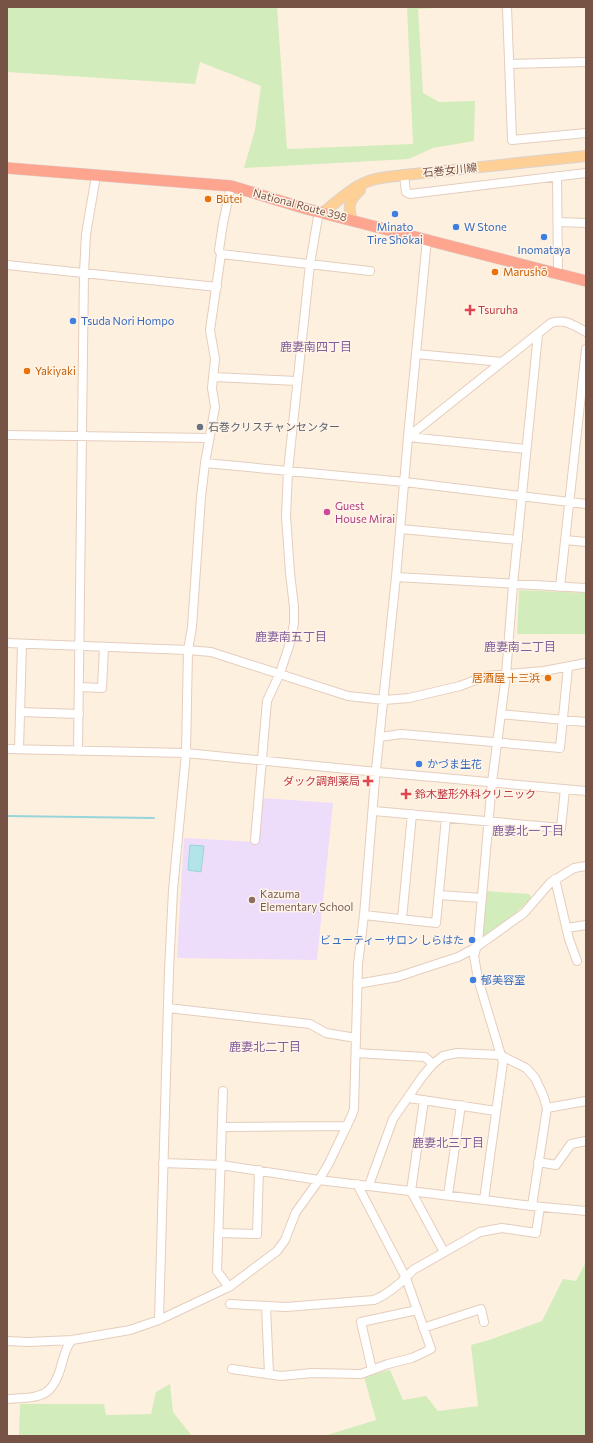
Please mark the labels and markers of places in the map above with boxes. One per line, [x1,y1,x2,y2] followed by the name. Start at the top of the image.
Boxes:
[216,192,242,205] place label: Būtei
[203,194,213,204] marker: Būtei
[390,209,400,219] marker: Minato Tire Shōkai
[367,220,423,246] place label: Minato Tire Shōkai
[464,220,507,233] place label: W Stone
[451,222,461,232] marker: W Stone
[539,232,549,242] marker: Inomataya
[518,243,570,256] place label: Inomataya
[503,265,548,278] place label: Marushō
[490,267,500,277] marker: Marushō
[478,303,518,316] place label: Tsuruha
[465,305,475,315] marker: Tsuruha
[81,314,175,327] place label: Tsuda Nori Hompo
[68,316,78,326] marker: Tsuda Nori Hompo
[35,364,76,377] place label: Yakiyaki
[22,366,32,376] marker: Yakiyaki
[208,420,340,433] place label: 石巻クリスチャンセンター
[195,422,205,432] marker: 石巻クリスチャンセンター
[335,499,395,525] place label: Guest House Mirai
[322,507,332,517] marker: Guest House Mirai
[472,671,540,684] place label: 居酒屋 十三浜
[543,673,553,683] marker: 居酒屋 十三浜
[427,757,482,770] place label: かづま生花
[414,759,424,769] marker: かづま生花
[283,774,360,787] place label: ダック調剤薬局
[363,776,373,786] marker: ダック調剤薬局
[415,787,536,800] place label: 鈴木整形外科クリニック
[400,788,412,800] marker: 鈴木整形外科クリニック
[260,887,353,913] place label: Kazuma Elementary School
[247,895,257,905] marker: Kazuma Elementary School
[320,933,464,946] place label: ビューティーサロン しらはた
[467,935,477,945] marker: ビューティーサロン しらはた
[481,973,525,986] place label: 郁美容室
[468,975,478,985] marker: 郁美容室

